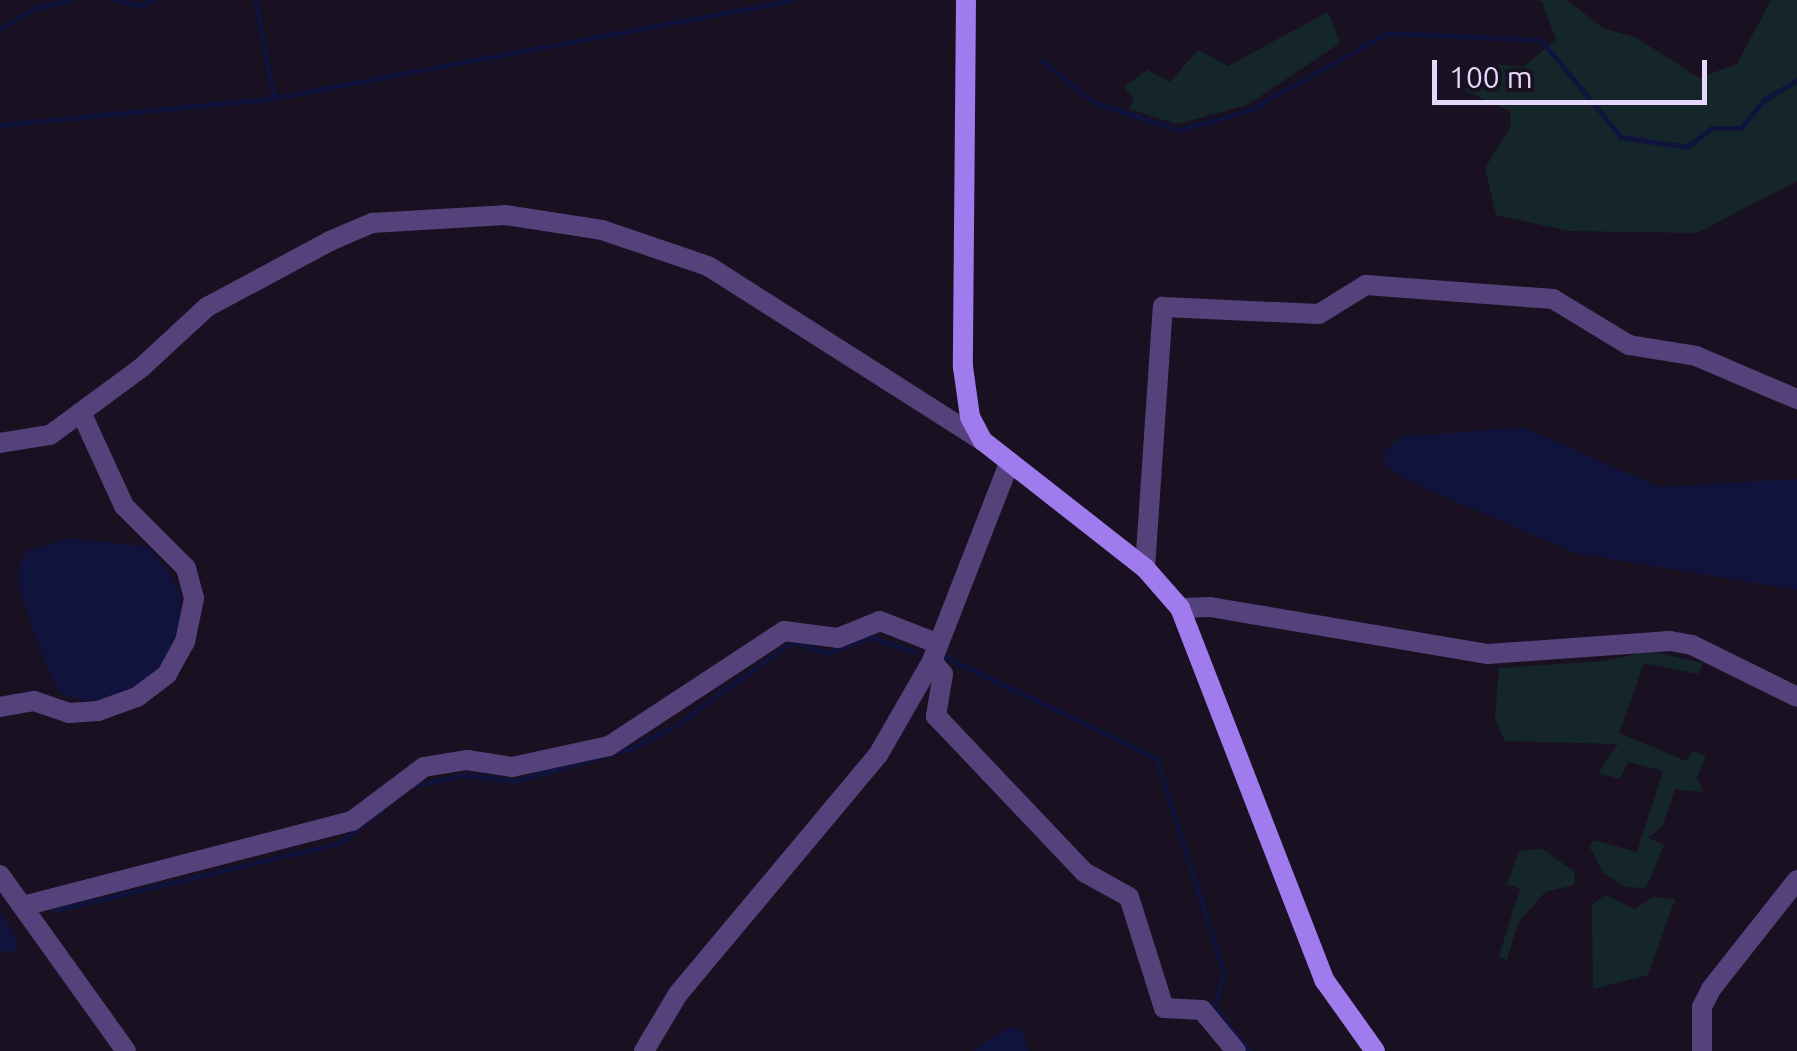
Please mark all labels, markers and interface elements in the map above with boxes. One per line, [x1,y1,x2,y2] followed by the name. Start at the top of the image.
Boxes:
[1437,40,1712,102] scale bar
[1449,60,1533,94] text: 100 m

